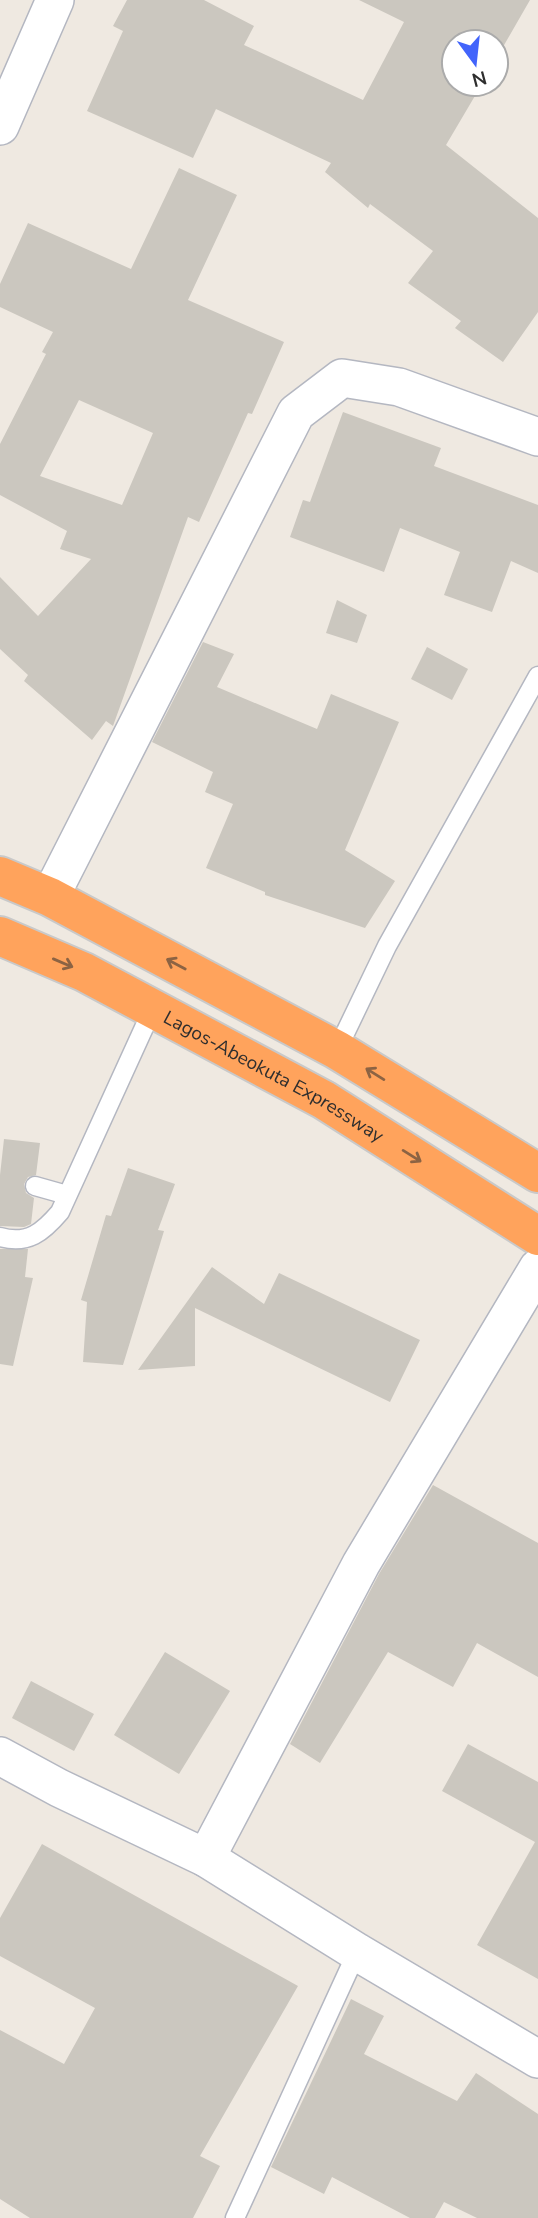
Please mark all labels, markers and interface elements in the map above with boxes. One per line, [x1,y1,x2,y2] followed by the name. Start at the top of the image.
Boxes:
[440,28,510,98] north arrow
[469,64,489,93] text: N
[51,957,73,970] one-way arrow
[166,957,187,970] one-way arrow
[159,1005,389,1149] street label: Lagos-Abeokuta Expressway
[366,1066,386,1080] one-way arrow
[401,1149,421,1163] one-way arrow

